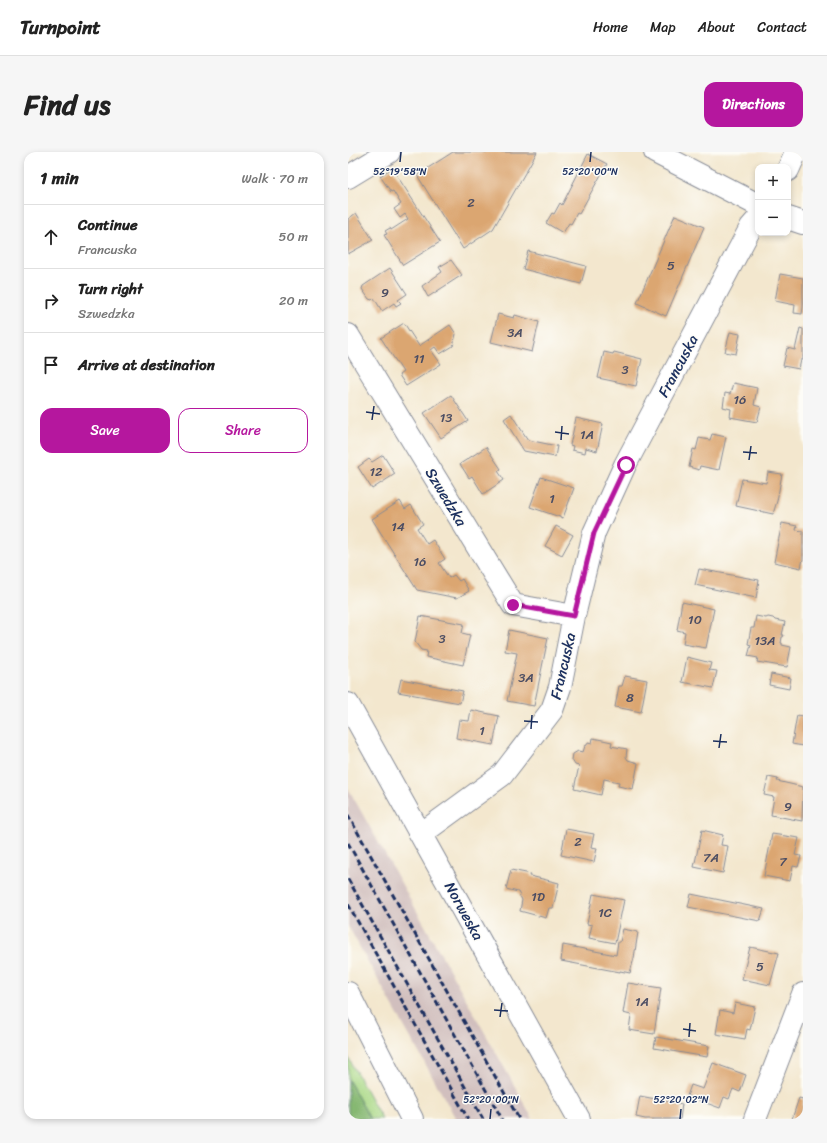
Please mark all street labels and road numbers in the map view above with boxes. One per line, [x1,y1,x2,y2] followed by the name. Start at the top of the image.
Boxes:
[651,330,706,402] street label: Francuska
[418,462,474,532] street label: Szwedzka
[543,630,583,702] street label: Francuska
[437,877,491,946] street label: Norweska

